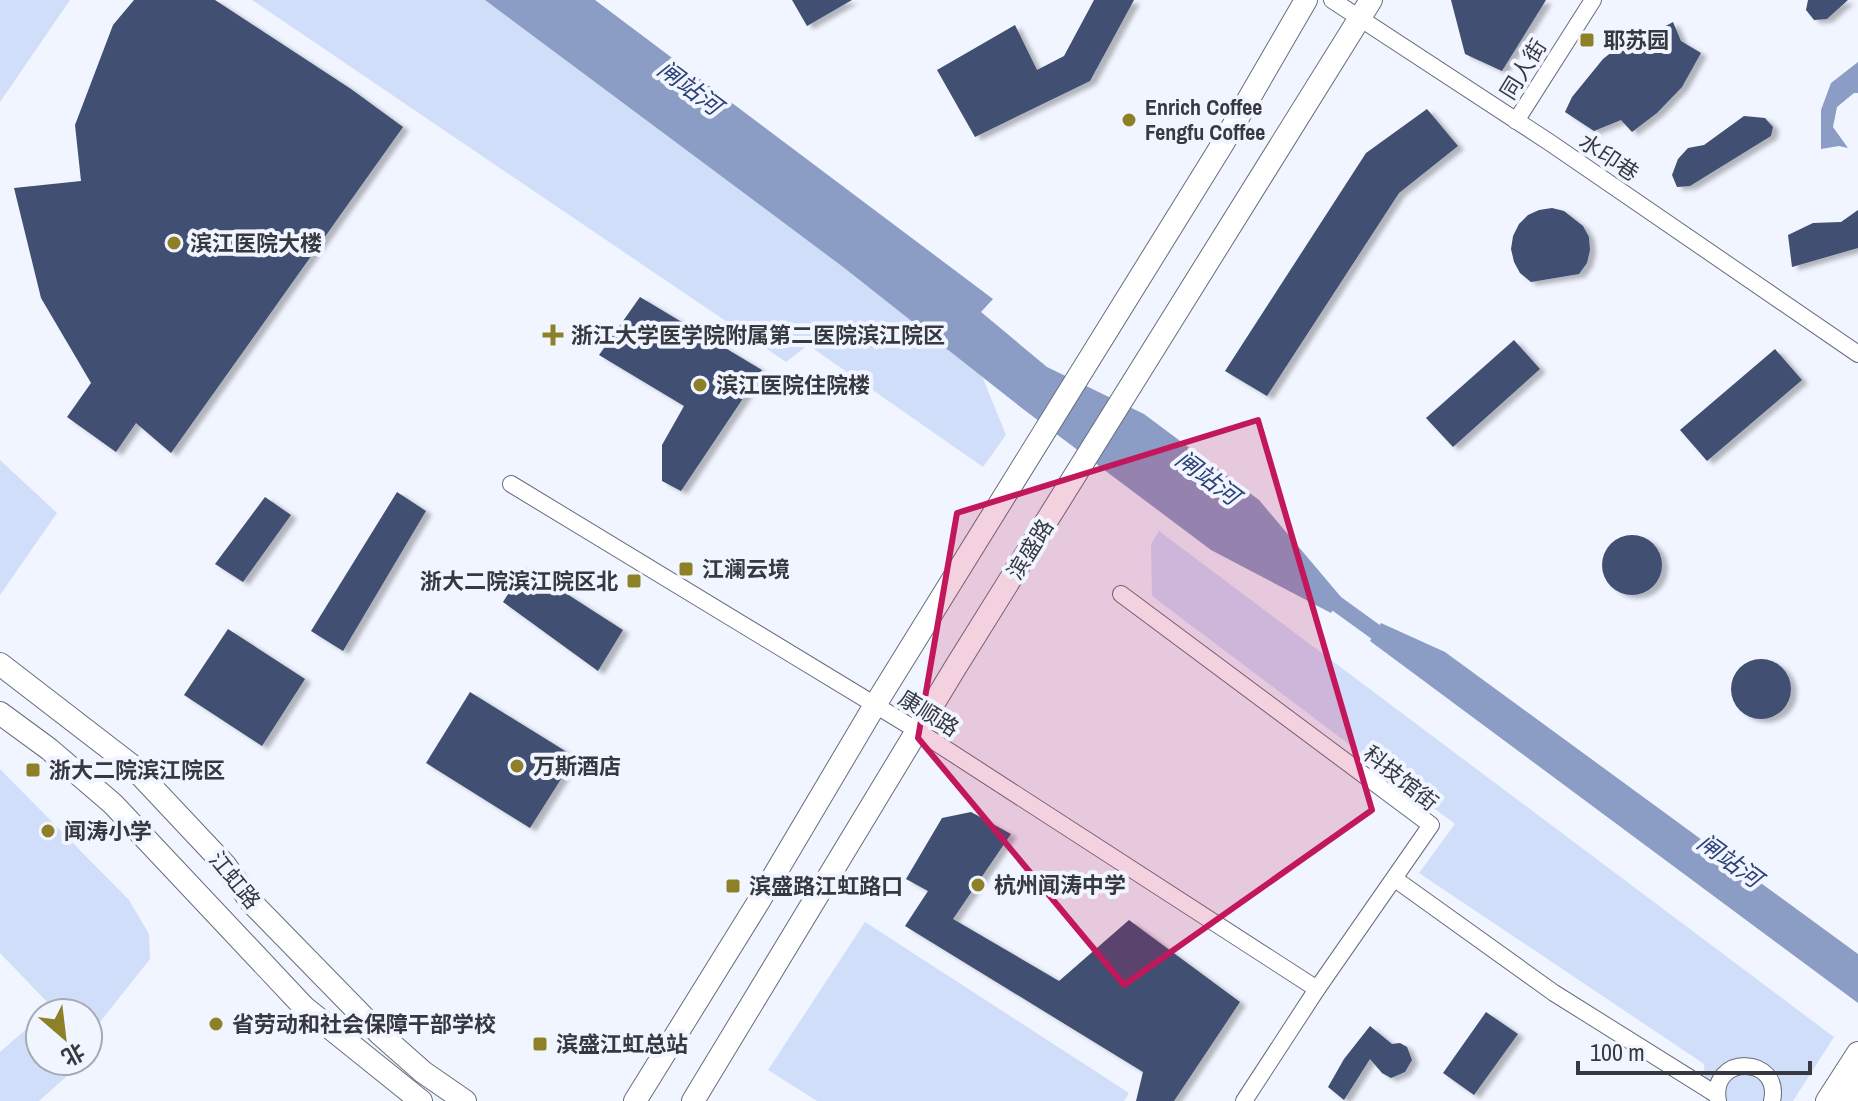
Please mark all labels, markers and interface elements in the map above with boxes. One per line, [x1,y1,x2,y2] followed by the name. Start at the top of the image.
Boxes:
[1603,25,1669,55] place label: 耶苏园
[1578,31,1596,49] marker: 耶苏园
[1493,33,1553,105] street label: 同人街
[652,53,732,124] water label: 闸站河
[1145,92,1265,147] place label: Enrich Coffee Fengfu Coffee
[1120,111,1138,129] marker: Enrich Coffee Fengfu Coffee
[1573,126,1645,188] street label: 水印巷
[190,228,322,258] place label: 滨江医院大楼
[165,234,183,252] marker: 滨江医院大楼
[571,320,945,350] place label: 浙江大学医学院附属第二医院滨江院区
[542,324,564,346] marker: 浙江大学医学院附属第二医院滨江院区
[716,370,870,400] place label: 滨江医院住院楼
[691,376,709,394] marker: 滨江医院住院楼
[1170,443,1250,514] water label: 闸站河
[1000,513,1060,585] street label: 滨盛路
[702,554,790,584] place label: 江澜云境
[677,560,695,578] marker: 江澜云境
[420,566,618,596] place label: 浙大二院滨江院区北
[625,572,643,590] marker: 浙大二院滨江院区北
[893,683,965,743] street label: 康顺路
[1357,739,1445,817] street label: 科技馆街
[533,751,621,781] place label: 万斯酒店
[49,755,225,785] place label: 浙大二院滨江院区
[508,757,526,775] marker: 万斯酒店
[24,761,42,779] marker: 浙大二院滨江院区
[64,816,152,846] place label: 闻涛小学
[39,822,57,840] marker: 闻涛小学
[1691,826,1772,896] water label: 闸站河
[203,845,267,915] street label: 江虹路
[994,870,1126,900] place label: 杭州闻涛中学
[749,871,903,901] place label: 滨盛路江虹路口
[969,876,987,894] marker: 杭州闻涛中学
[724,877,742,895] marker: 滨盛路江虹路口
[24,997,104,1077] north arrow
[232,1009,496,1039] place label: 省劳动和社会保障干部学校
[207,1015,225,1033] marker: 省劳动和社会保障干部学校
[1578,1025,1810,1075] scale bar
[556,1029,688,1059] place label: 滨盛江虹总站
[531,1035,549,1053] marker: 滨盛江虹总站
[57,1036,90,1073] text: 北
[1590,1036,1645,1068] text: 100 m

